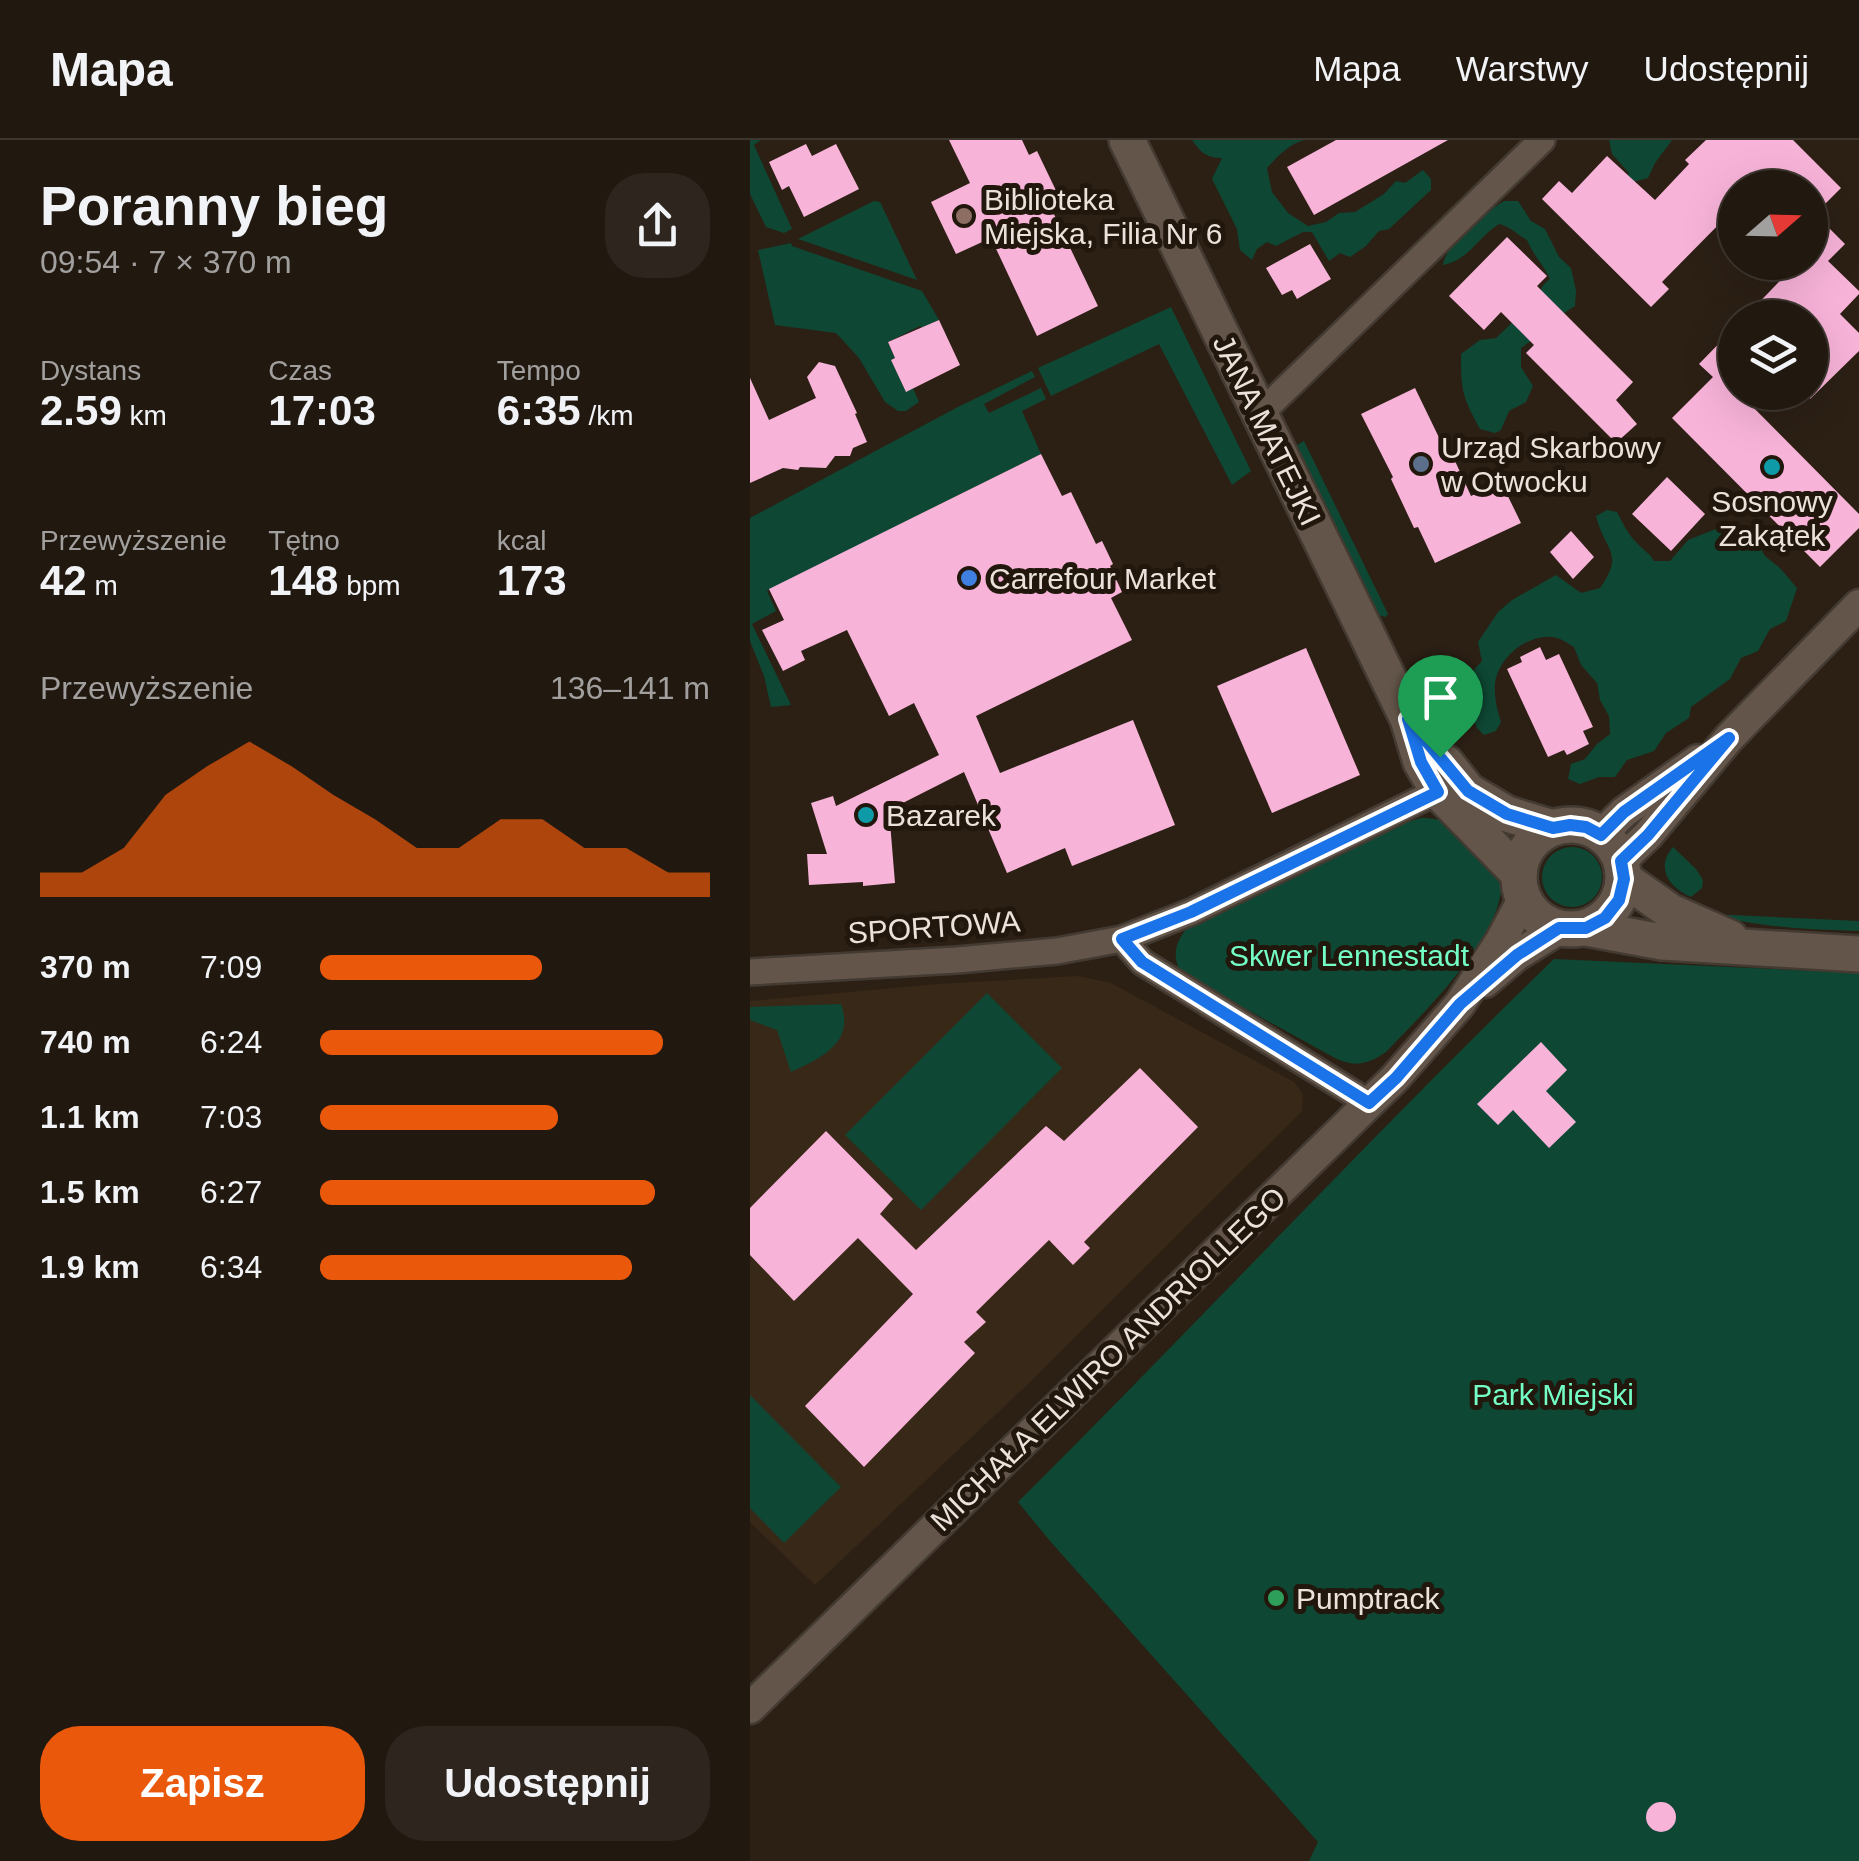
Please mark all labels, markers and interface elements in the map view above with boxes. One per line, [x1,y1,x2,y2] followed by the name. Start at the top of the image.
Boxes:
[50,43,173,96] text: Mapa
[1313,49,1401,88] text: Mapa
[1456,49,1589,88] text: Warstwy
[1644,49,1809,88] text: Udostępnij
[1718,170,1828,280] north arrow
[1718,170,1828,410] map controls
[605,173,710,278] button: share
[40,175,388,237] text: Poranny bieg
[984,183,1222,250] place label: Biblioteka Miejska, Filia Nr 6
[953,205,975,227] marker: Biblioteka Miejska, Filia Nr 6
[40,244,292,280] text: 09:54 · 7 × 370 m
[1718,300,1828,410] button: layers
[1207,329,1327,531] street label: JANA MATEJKI
[40,355,141,386] text: Dystans
[268,355,332,386] text: Czas
[497,355,581,386] text: Tempo
[40,387,122,434] text: 2.59
[268,387,376,434] text: 17:03
[497,387,581,434] text: 6:35
[122,400,167,431] text: km
[581,400,634,431] text: /km
[1440,431,1661,498] place label: Urząd Skarbowy w Otwocku
[1410,453,1432,475] marker: Urząd Skarbowy w Otwocku
[1761,456,1783,478] marker: Sosnowy Zakątek
[1711,485,1833,552] place label: Sosnowy Zakątek
[40,525,227,556] text: Przewyższenie
[268,525,340,556] text: Tętno
[497,525,546,556] text: kcal
[40,557,87,604] text: 42
[268,557,338,604] text: 148
[497,557,567,604] text: 173
[989,562,1216,595] place label: Carrefour Market
[958,567,980,589] marker: Carrefour Market
[87,570,118,601] text: m
[338,570,401,601] text: bpm
[1398,655,1483,758] pin
[40,670,253,706] text: Przewyższenie
[550,670,710,706] text: 136–141 m
[1413,670,1468,725] icon: arrive
[886,799,997,832] place label: Bazarek
[855,804,877,826] marker: Bazarek
[847,905,1021,949] street label: SPORTOWA
[1229,939,1470,972] park label: Skwer Lennestadt
[40,949,131,985] text: 370 m
[200,949,262,985] text: 7:09
[40,1024,131,1060] text: 740 m
[200,1024,262,1060] text: 6:24
[40,1099,140,1135] text: 1.1 km
[200,1099,262,1135] text: 7:03
[40,1174,140,1210] text: 1.5 km
[200,1174,262,1210] text: 6:27
[924,1181,1292,1537] street label: MICHAŁA ELWIRO ANDRIOLLEGO
[40,1249,140,1285] text: 1.9 km
[200,1249,262,1285] text: 6:34
[1472,1378,1634,1411] park label: Park Miejski
[1296,1582,1440,1615] place label: Pumptrack
[1265,1587,1287,1609] marker: Pumptrack
[40,1726,365,1841] button: Zapisz
[385,1726,710,1841] button: Udostępnij

